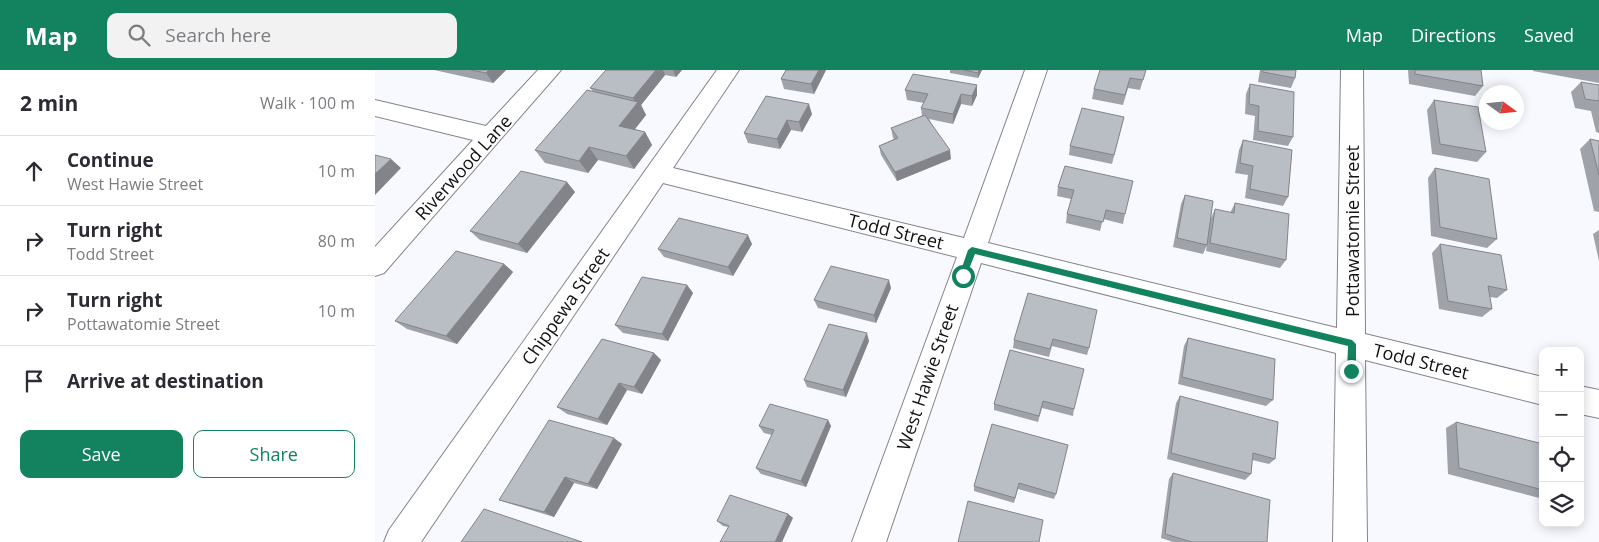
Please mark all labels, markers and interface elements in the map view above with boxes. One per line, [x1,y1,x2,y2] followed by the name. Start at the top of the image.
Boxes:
[107,13,457,58] search box
[25,19,77,52] text: Map
[125,21,153,49] icon: search
[165,22,271,48] text: Search here
[1346,23,1383,47] text: Map
[1411,23,1496,47] text: Directions
[1524,23,1574,47] text: Saved
[1479,85,1524,130] north arrow
[20,89,78,117] text: 2 min
[260,92,355,114] text: Walk · 100 m
[409,109,517,225] street label: Riverwood Lane
[1340,145,1364,317] street label: Pottawatomie Street
[67,147,154,173] text: Continue
[20,157,48,185] icon: ahead
[318,160,355,182] text: 10 m
[67,173,203,195] text: West Hawie Street
[846,208,946,254] street label: Todd Street
[67,217,162,243] text: Turn right
[20,227,48,255] icon: right
[318,230,355,252] text: 80 m
[67,243,154,265] text: Todd Street
[516,243,614,369] street label: Chippewa Street
[952,265,975,288] route start
[67,287,162,313] text: Turn right
[20,297,48,325] icon: right
[318,300,355,322] text: 10 m
[891,301,963,453] street label: West Hawie Street
[67,313,220,335] text: Pottawatomie Street
[1371,338,1471,384] street label: Todd Street
[1539,347,1584,527] map controls
[1539,347,1584,392] button: +
[1340,360,1363,383] route end
[20,367,48,395] icon: arrive
[67,368,264,394] text: Arrive at destination
[1539,392,1584,437] button: −
[20,430,183,478] button: Save
[193,430,355,478] button: Share
[1539,437,1584,482] button: locate
[1539,482,1584,527] button: layers

